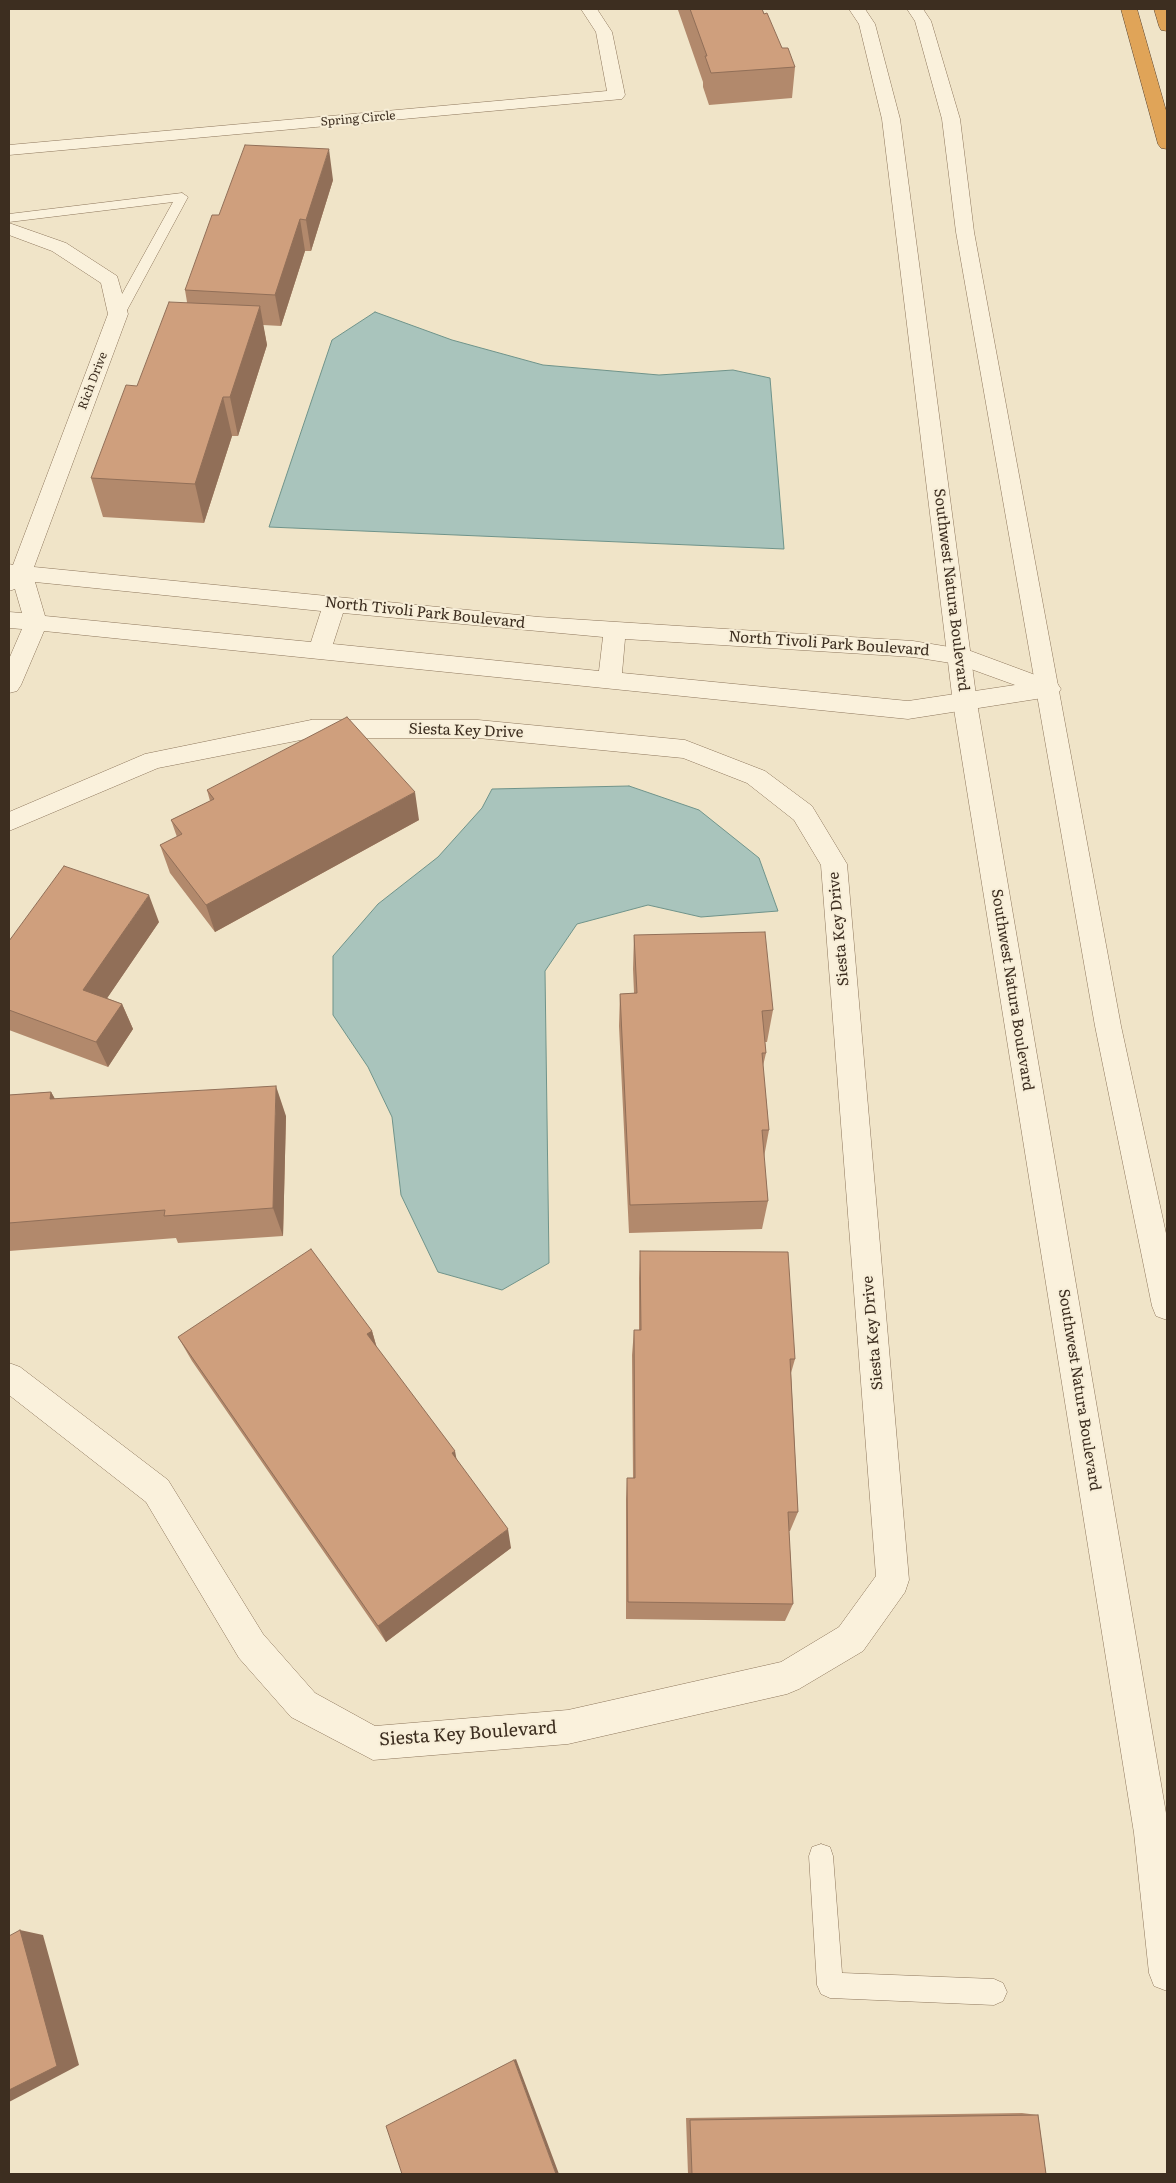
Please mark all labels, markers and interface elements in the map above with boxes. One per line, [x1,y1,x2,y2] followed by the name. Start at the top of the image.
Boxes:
[320,109,396,129] street label: Spring Circle
[75,350,111,412] street label: Rich Drive
[930,487,972,693] street label: Southwest Natura Boulevard
[324,594,526,632] street label: North Tivoli Park Boulevard
[728,628,930,660] street label: North Tivoli Park Boulevard
[408,720,524,742] street label: Siesta Key Drive
[825,871,853,987] street label: Siesta Key Drive
[987,888,1037,1092] street label: Southwest Natura Boulevard
[859,1275,887,1391] street label: Siesta Key Drive
[1054,1288,1104,1492] street label: Southwest Natura Boulevard
[378,1717,558,1751] street label: Siesta Key Boulevard

